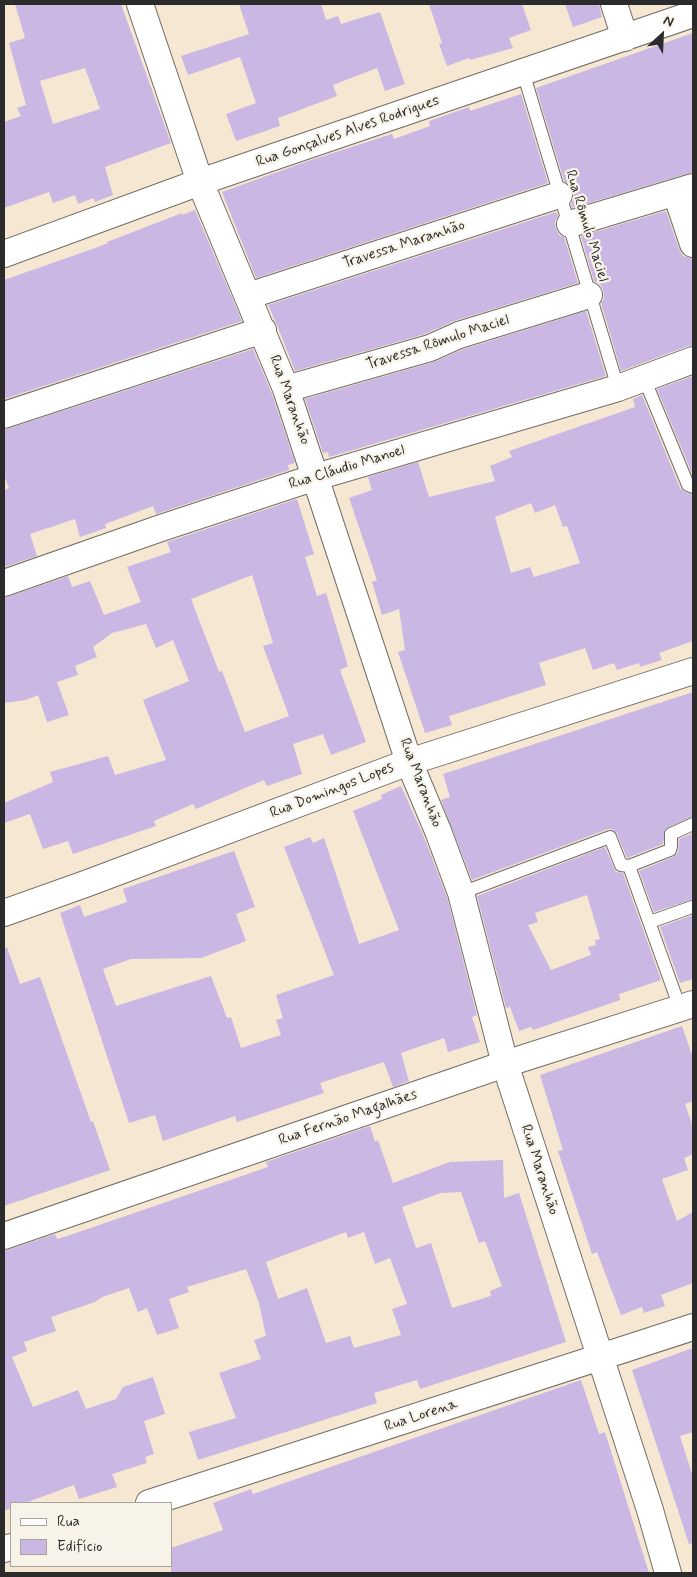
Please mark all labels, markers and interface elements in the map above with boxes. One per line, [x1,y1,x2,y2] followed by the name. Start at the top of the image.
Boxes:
[637,10,687,60] north arrow
[660,11,676,32] text: N
[254,92,442,172] street label: Rua Gonçalves Alves Rodrigues
[560,168,612,284] street label: Rua Rômulo Maciel
[341,217,467,273] street label: Travessa Maranhão
[364,311,512,375] street label: Travessa Rômulo Maciel
[264,353,314,447] street label: Rua Maranhão
[287,442,407,494] street label: Rua Cláudio Manoel
[395,736,445,830] street label: Rua Maranhão
[268,759,396,823] street label: Rua Domingos Lopes
[276,1086,420,1150] street label: Rua Fernão Magalhães
[516,1122,562,1218] street label: Rua Maranhão
[382,1396,460,1436] street label: Rua Lorena
[10,1502,172,1567] legend
[57,1512,80,1532] text: Rua
[57,1537,102,1557] text: Edifício

